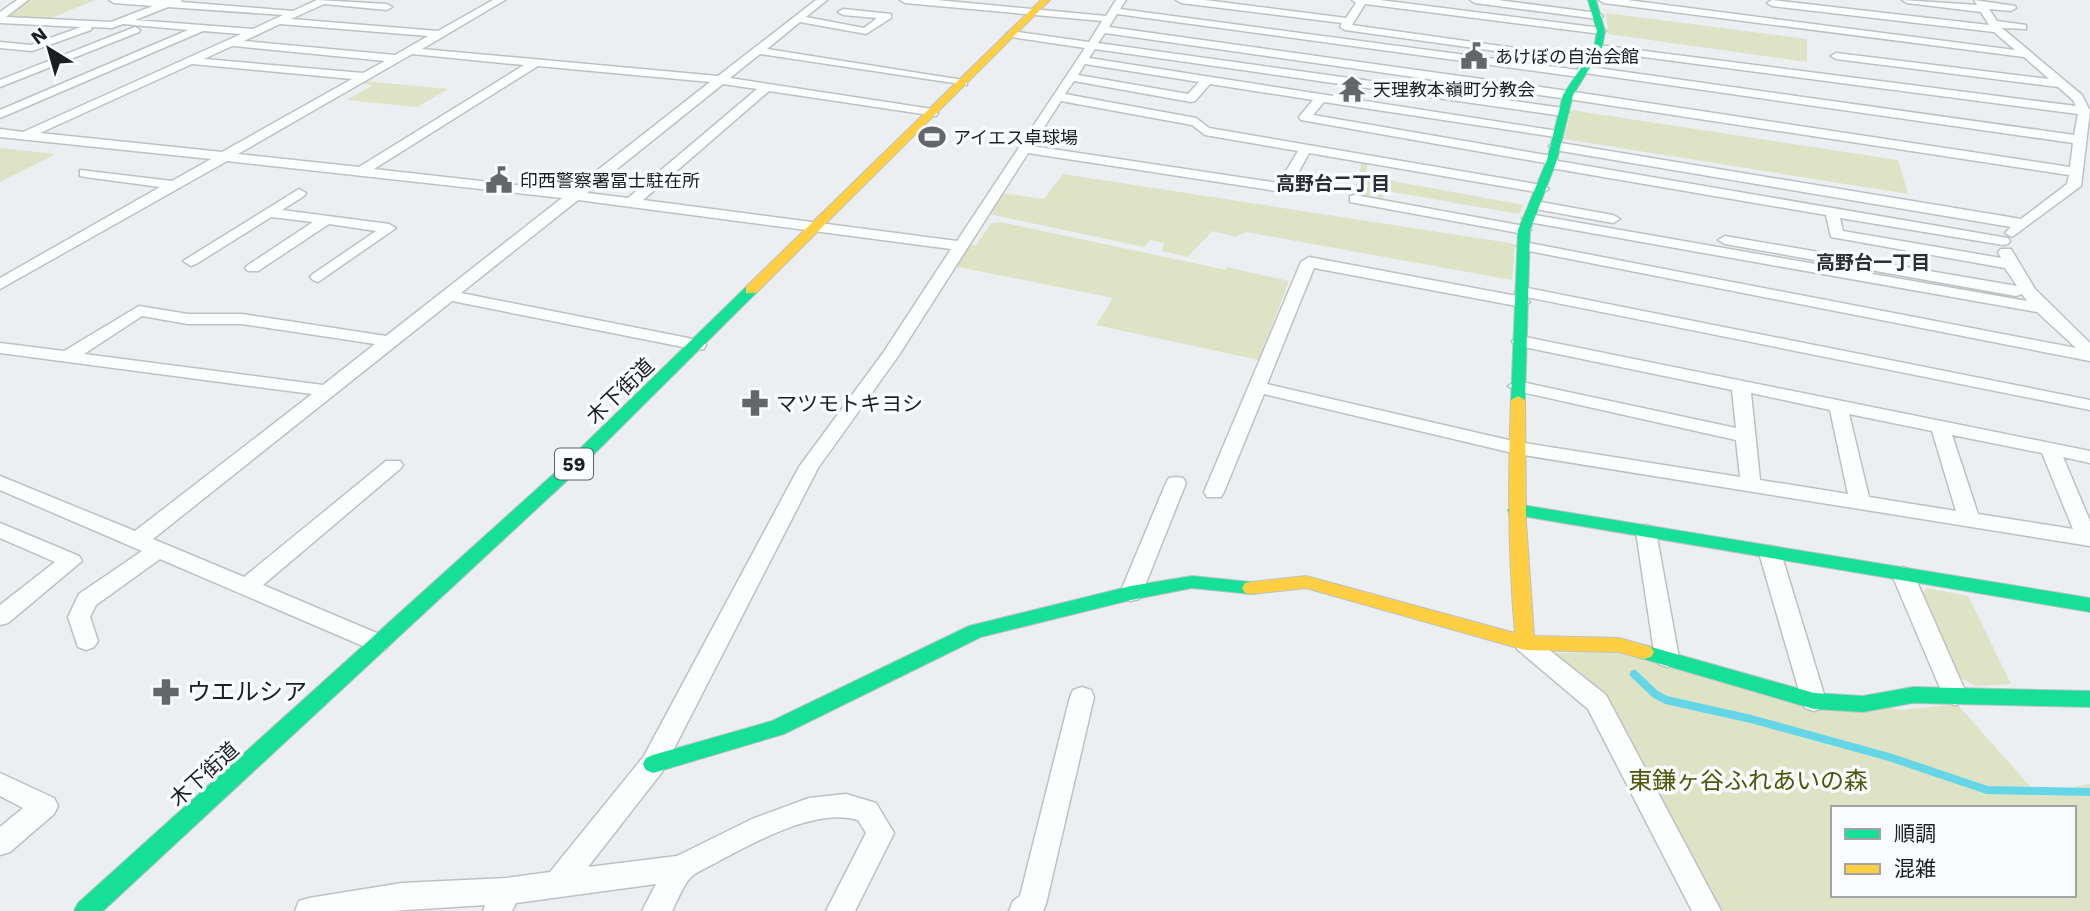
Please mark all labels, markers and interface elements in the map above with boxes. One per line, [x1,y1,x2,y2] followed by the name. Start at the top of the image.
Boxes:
[14,14,84,84] north arrow
[27,22,52,49] text: N
[1459,41,1489,71] public building icon: あけぼの自治会館
[1495,46,1639,67] place label: あけぼの自治会館
[1337,74,1367,104] temple icon: 天理教本嶺町分教会
[1373,79,1535,100] place label: 天理教本嶺町分教会
[917,122,947,152] sports icon: アイエス卓球場
[953,127,1078,148] place label: アイエス卓球場
[484,165,514,195] public building icon: 印西警察署冨士駐在所
[520,170,700,191] place label: 印西警察署冨士駐在所
[1276,172,1390,195] district label: 高野台二丁目
[1816,251,1930,274] district label: 高野台一丁目
[581,353,659,429] street label: 木下街道
[740,388,770,418] pharmacy icon: マツモトキヨシ
[776,391,923,416] place label: マツモトキヨシ
[555,449,593,480] road number: 59
[151,677,181,707] pharmacy icon: ウエルシア
[187,678,307,706] place label: ウエルシア
[164,737,244,811] street label: 木下街道
[1628,767,1868,795] park label: 東鎌ヶ谷ふれあいの森
[1831,806,2076,897] legend
[1894,821,1936,846] text: 順調
[1894,856,1936,881] text: 混雑

